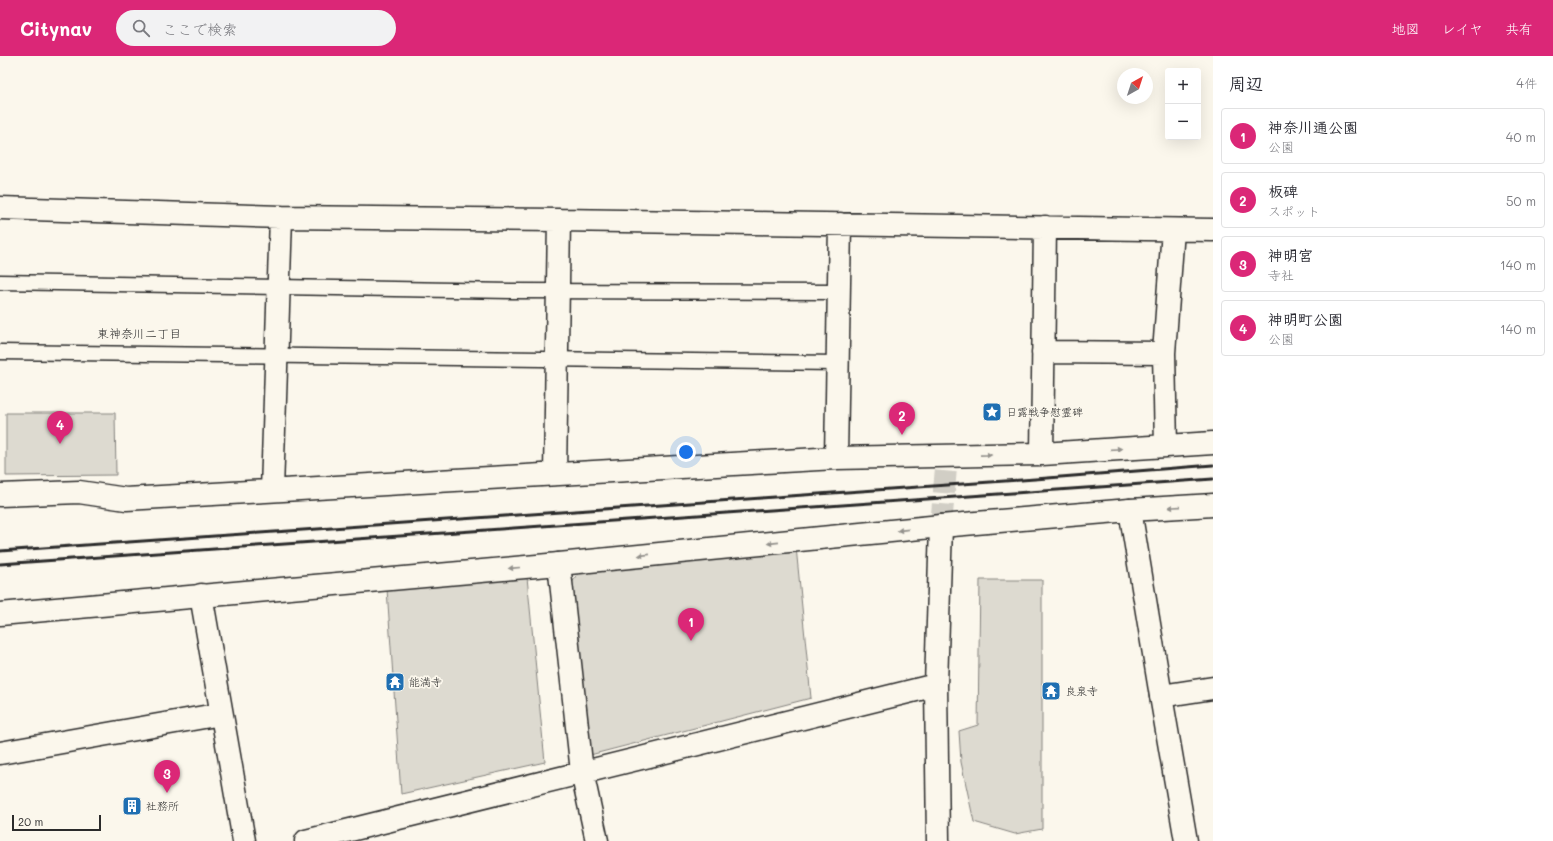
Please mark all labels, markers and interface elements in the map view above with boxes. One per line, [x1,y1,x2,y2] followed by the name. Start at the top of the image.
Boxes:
[116,10,396,46] search box
[20,16,92,41] text: Citynav
[130,17,152,39] icon: search
[162,19,237,39] text: ここで検索
[1392,19,1420,38] text: 地図
[1442,19,1483,38] text: レイヤ
[1505,19,1533,38] text: 共有
[1117,68,1153,104] north arrow
[1165,68,1201,140] map controls
[1165,68,1201,104] button: +
[1229,72,1263,94] text: 周辺
[1516,74,1537,91] text: 4件
[1165,104,1201,140] button: −
[1268,117,1358,137] text: 神奈川通公園
[1240,128,1246,145] text: 1
[1506,128,1536,145] text: 40 m
[1268,138,1294,155] text: 公園
[1268,181,1298,201] text: 板碑
[1239,192,1247,209] text: 2
[1506,192,1536,209] text: 50 m
[1268,202,1320,219] text: スポット
[1268,245,1313,265] text: 神明宮
[1239,256,1247,273] text: 3
[1500,256,1536,273] text: 140 m
[1268,266,1294,283] text: 寺社
[1268,309,1343,329] text: 神明町公園
[1239,320,1247,337] text: 4
[1500,320,1536,337] text: 140 m
[97,325,181,341] district label: 東神奈川二丁目
[1268,330,1294,347] text: 公園
[981,401,1003,423] place icon: 日露戦争慰霊碑
[889,402,915,435] pin: 2
[1006,404,1083,419] place label: 日露戦争慰霊碑
[47,411,73,444] pin: 4
[676,442,696,462] your location
[1110,446,1123,452] one-way arrow
[980,452,993,458] one-way arrow
[1168,504,1180,511] one-way arrow
[896,527,909,533] one-way arrow
[767,539,779,546] one-way arrow
[638,552,650,559] one-way arrow
[508,564,520,571] one-way arrow
[678,608,704,641] pin: 1
[384,671,406,693] temple icon: 能満寺
[409,674,442,689] place label: 能満寺
[1040,680,1062,702] temple icon: 良泉寺
[1065,683,1098,698] place label: 良泉寺
[154,760,180,793] pin: 3
[121,795,143,817] building icon: 社務所
[146,798,179,813] place label: 社務所
[12,813,101,832] scale bar
[18,814,43,829] text: 20 m

